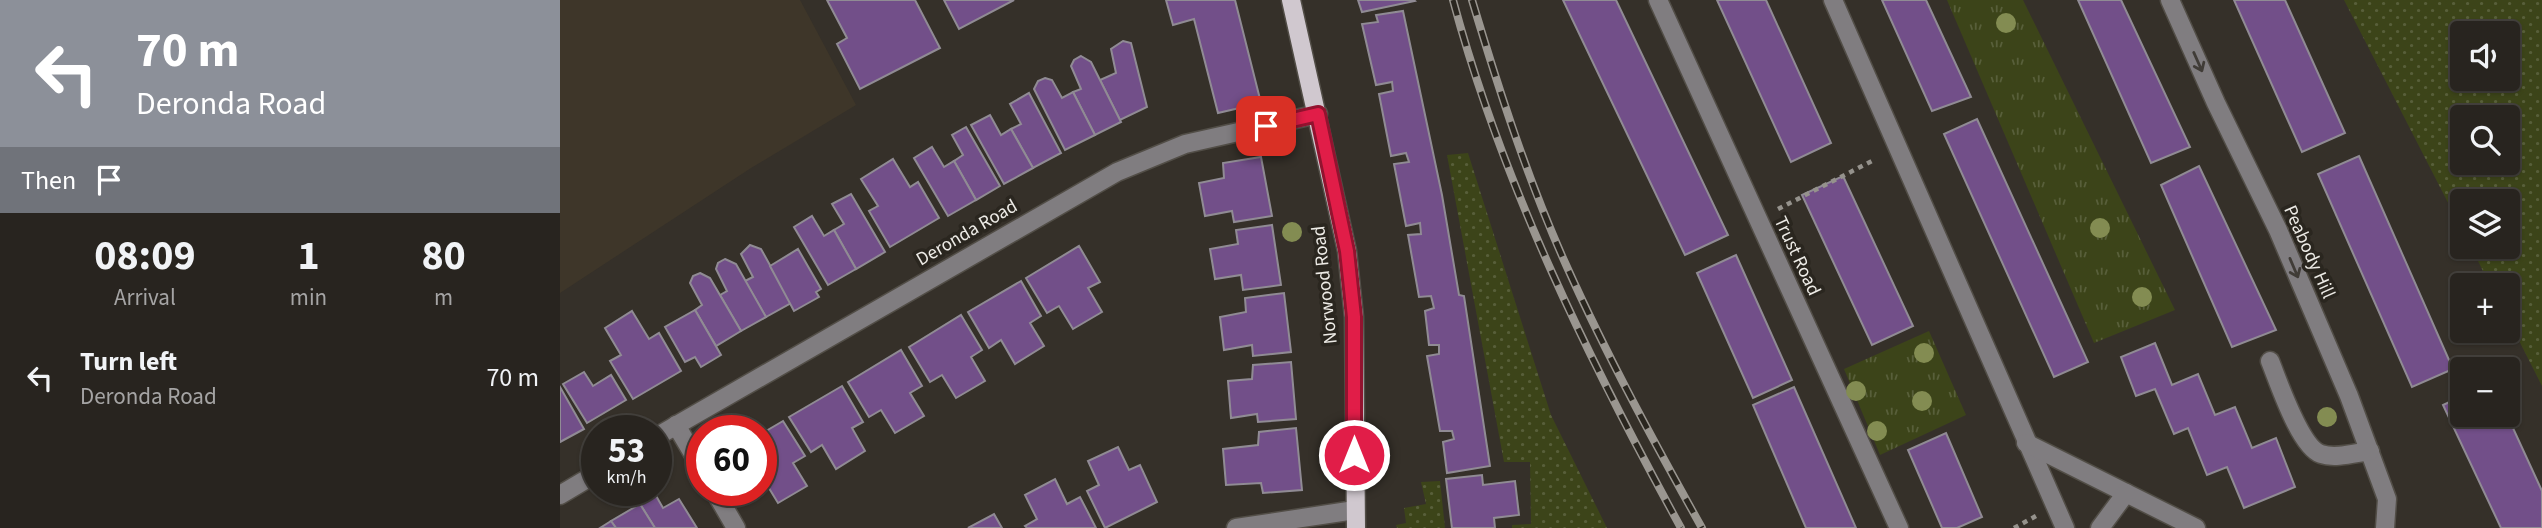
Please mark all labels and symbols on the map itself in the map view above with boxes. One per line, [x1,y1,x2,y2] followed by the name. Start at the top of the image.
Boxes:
[2192,51,2205,73] one-way arrow
[1236,96,1296,156] pin
[911,193,1023,273] street label: Deronda Road
[2276,201,2342,303] street label: Peabody Hill
[1767,212,1827,300] street label: Trust Road
[1305,224,1345,346] street label: Norwood Road
[2288,257,2301,279] one-way arrow
[686,415,777,506] speed limit sign: 60
[1317,418,1391,492] position arrow

